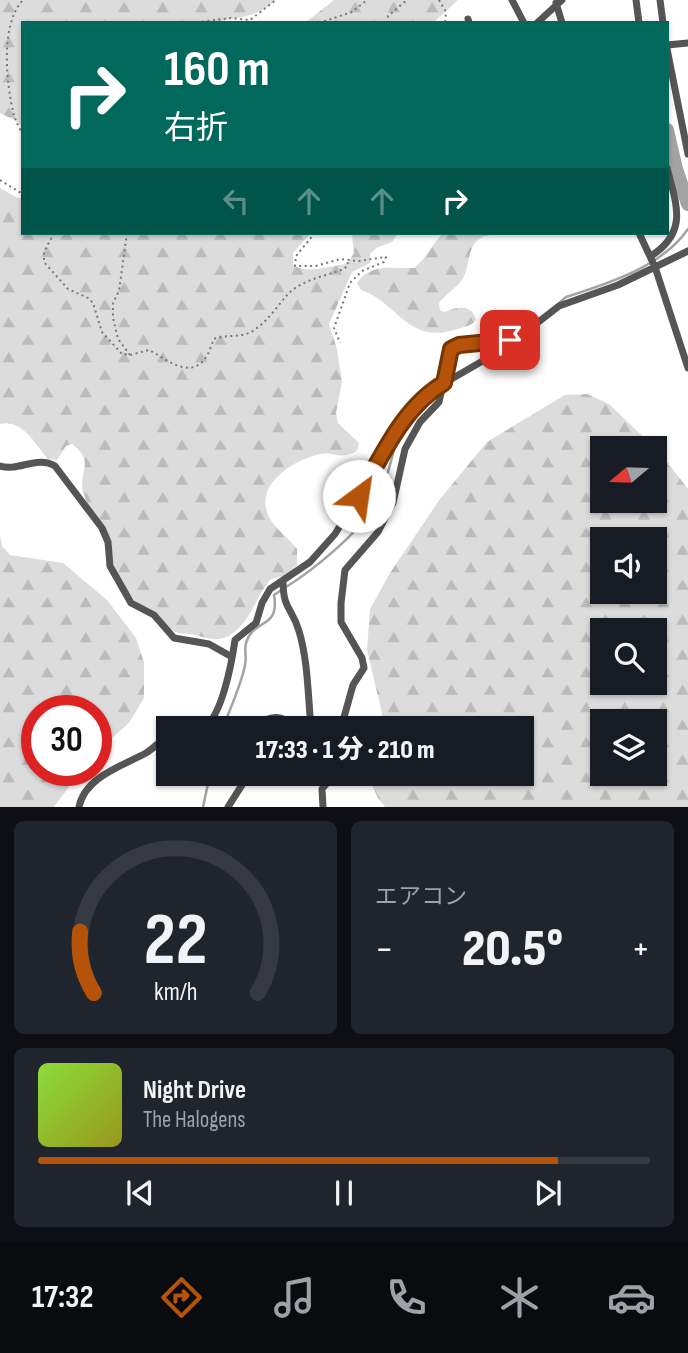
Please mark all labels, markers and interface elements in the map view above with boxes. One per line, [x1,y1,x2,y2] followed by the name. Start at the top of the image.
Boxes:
[164,41,270,100] text: 160 m
[49,49,140,140] icon: right
[164,109,228,148] text: 右折
[217,182,255,220] icon: left
[290,182,328,220] icon: ahead
[363,182,401,220] icon: ahead
[436,182,474,220] icon: right
[480,310,540,370] pin
[491,321,529,359] icon: arrive
[590,436,667,513] north arrow
[590,436,667,786] map controls
[322,459,396,533] position arrow
[590,527,667,604] button: sound
[590,618,667,695] button: search
[21,695,112,786] speed limit sign: 30
[590,709,667,786] button: layers
[256,735,434,766] text: 17:33 · 1 分 · 210 m
[375,883,467,911] text: エアコン
[144,898,207,986] text: 22
[462,918,563,981] text: 20.5°
[375,927,394,972] text: −
[631,927,650,972] text: +
[154,977,197,1008] text: km/h
[143,1075,246,1106] text: Night Drive
[143,1106,246,1134] text: The Halogens
[121,1174,159,1212] icon: previous
[325,1174,363,1212] icon: pause
[529,1174,567,1212] icon: next
[157,1273,206,1322] icon: directions
[270,1273,319,1322] icon: music
[382,1273,431,1322] icon: phone
[495,1273,544,1322] icon: climate
[607,1273,656,1322] icon: car
[32,1278,93,1317] text: 17:32

